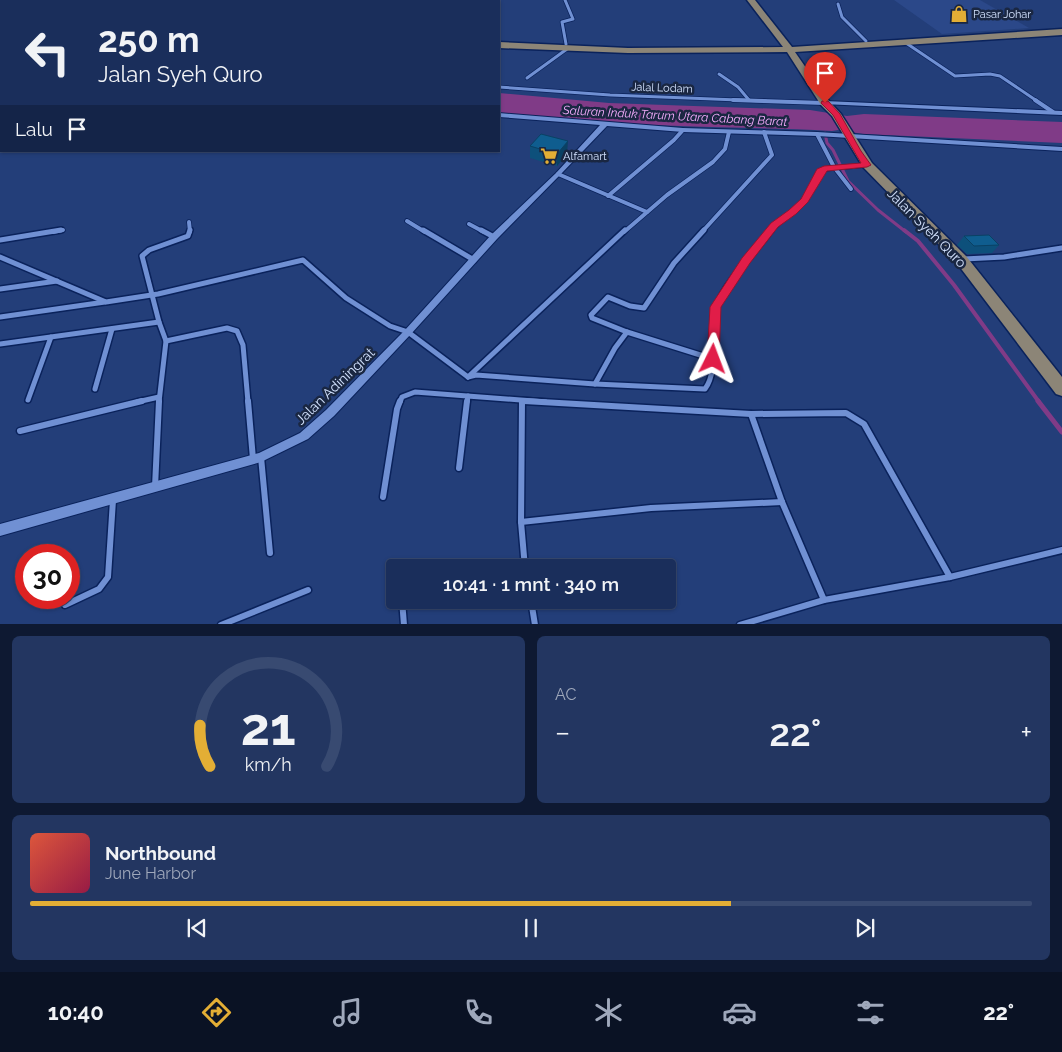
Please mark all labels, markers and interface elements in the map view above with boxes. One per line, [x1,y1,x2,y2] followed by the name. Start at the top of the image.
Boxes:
[949,4,969,24] shop icon: Pasar Johar
[973,8,1031,21] place label: Pasar Johar
[98,19,200,60] text: 250 m
[15,20,80,85] icon: left
[804,52,846,103] pin
[811,59,839,87] icon: arrive
[98,61,263,87] text: Jalan Syeh Quro
[631,80,693,96] street label: Jalal Lodam
[561,103,788,129] water label: Saluran Induk Tarum Utara Cabang Barat
[63,115,91,143] icon: arrive
[15,118,53,140] text: Lalu
[539,146,559,166] supermarket icon: Alfamart
[563,150,607,163] place label: Alfamart
[884,185,970,271] street label: Jalan Syeh Quro
[686,332,738,384] position arrow
[292,344,378,428] street label: Jalan Adiningrat
[15,544,80,609] speed limit sign: 30
[443,573,619,595] text: 10:41 · 1 mnt · 340 m
[555,685,576,704] text: AC
[241,696,296,757] text: 21
[769,710,821,755] text: 22°
[555,716,570,749] text: −
[1020,716,1032,749] text: +
[245,754,292,775] text: km/h
[105,842,216,864] text: Northbound
[105,864,196,883] text: June Harbor
[183,914,211,942] icon: previous
[517,914,545,942] icon: pause
[851,914,879,942] icon: next
[199,995,234,1030] icon: directions
[330,995,365,1030] icon: music
[461,995,496,1030] icon: phone
[591,995,626,1030] icon: climate
[722,995,757,1030] icon: car
[853,995,888,1030] icon: filters
[48,999,104,1025] text: 10:40
[983,999,1014,1025] text: 22°

